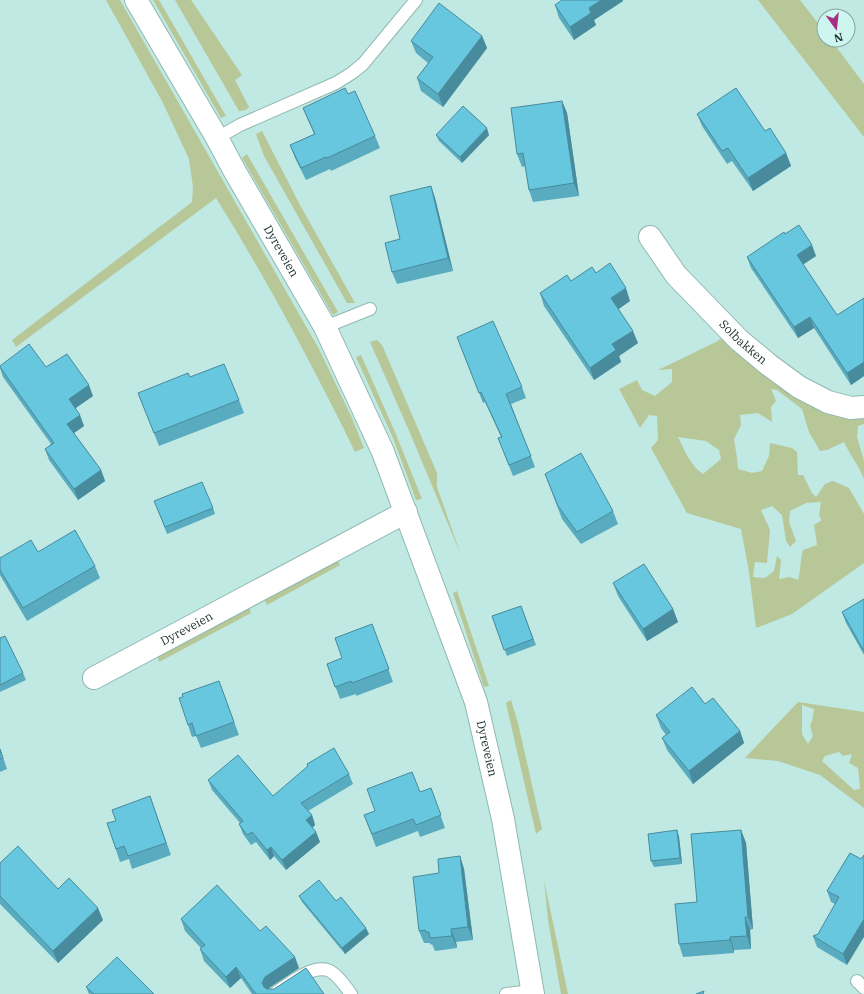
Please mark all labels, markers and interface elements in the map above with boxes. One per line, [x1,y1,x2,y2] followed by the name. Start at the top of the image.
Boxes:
[816,8,856,48] north arrow
[832,30,845,46] text: N
[261,222,302,280] street label: Dyreveien
[716,316,771,367] street label: Solbakken
[158,608,216,648] street label: Dyreveien
[473,719,501,778] street label: Dyreveien

